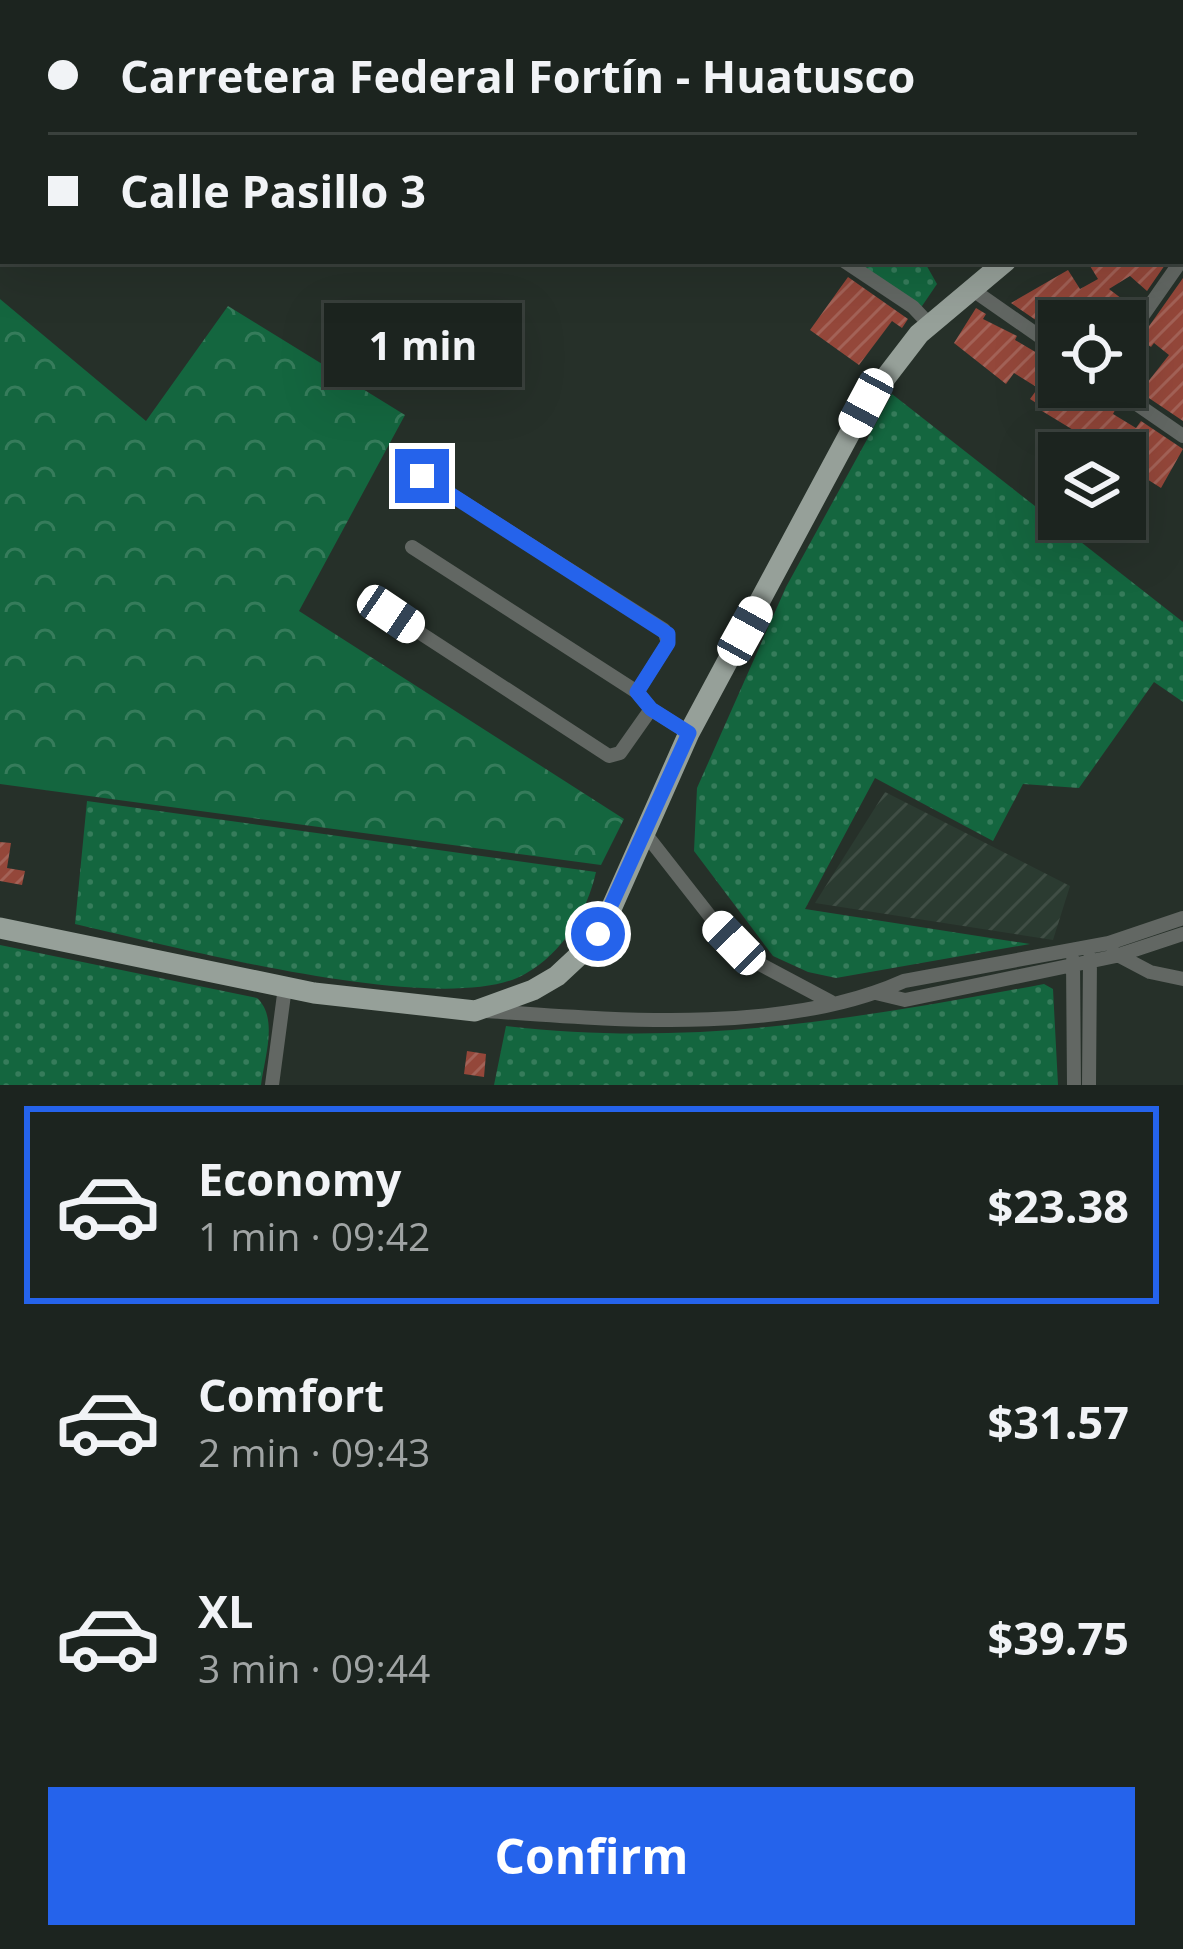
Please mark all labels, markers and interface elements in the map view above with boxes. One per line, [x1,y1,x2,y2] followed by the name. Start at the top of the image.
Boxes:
[120,45,915,106] text: Carretera Federal Fortín - Huatusco
[120,160,426,221] text: Calle Pasillo 3
[1038,300,1146,540] map controls
[1038,300,1146,408] button: locate
[323,302,521,386] callout: 1 min
[369,318,477,371] text: 1 min
[833,363,899,443] car
[1038,432,1146,540] button: layers
[395,449,449,503] route end
[351,579,431,649] car
[712,591,778,671] car
[696,905,772,981] car
[571,907,625,961] route start
[198,1148,401,1209] text: Economy
[54,1151,162,1259] icon: car
[988,1175,1129,1236] text: $23.38
[198,1209,430,1262] text: 1 min · 09:42
[198,1364,384,1425] text: Comfort
[54,1367,162,1475] icon: car
[988,1391,1129,1452] text: $31.57
[198,1425,430,1478] text: 2 min · 09:43
[198,1580,253,1641] text: XL
[54,1583,162,1691] icon: car
[988,1607,1129,1668] text: $39.75
[198,1641,430,1694] text: 3 min · 09:44
[48,1787,1135,1925] button: Confirm

